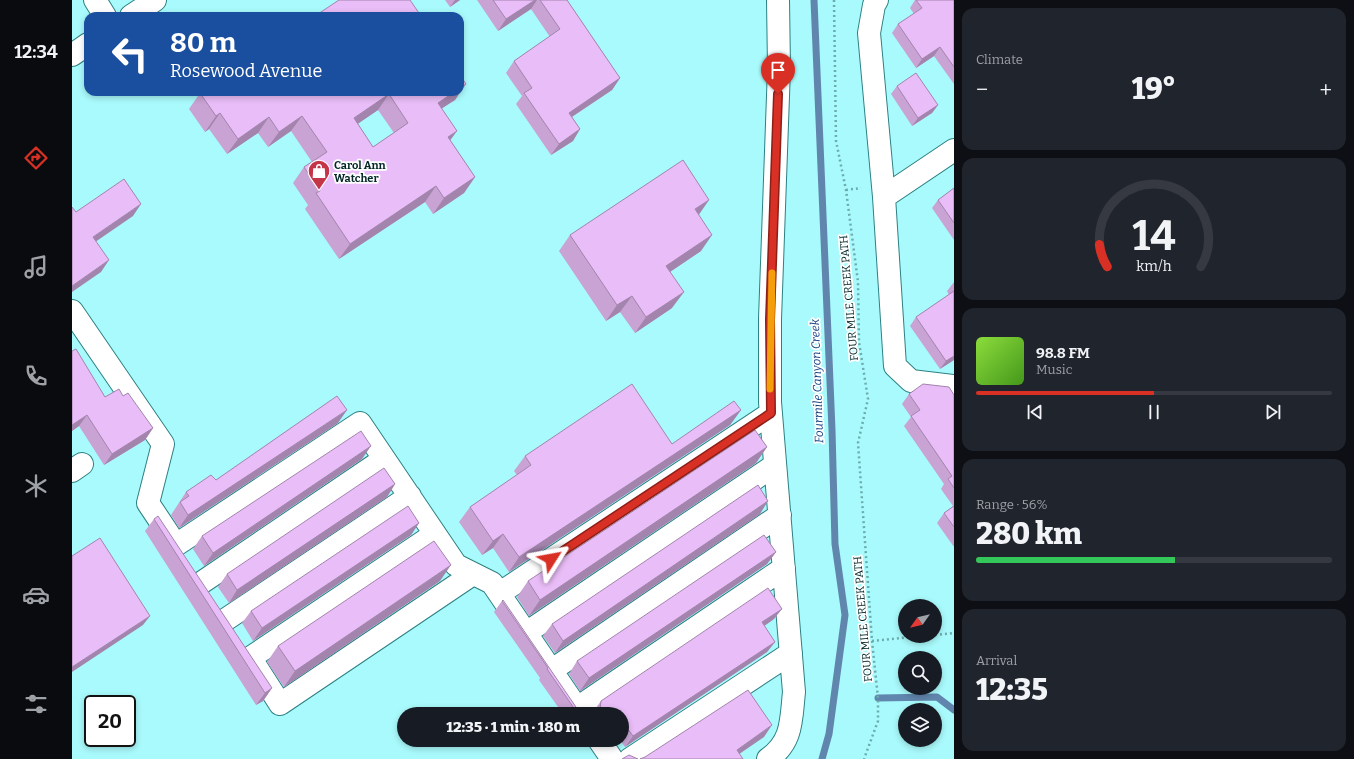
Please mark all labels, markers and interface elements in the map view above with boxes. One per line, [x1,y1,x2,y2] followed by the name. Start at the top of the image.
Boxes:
[170,26,236,59] text: 80 m
[104,28,156,80] icon: left
[14,41,58,63] text: 12:34
[976,52,1023,67] text: Climate
[761,53,795,94] pin
[767,59,789,81] icon: arrive
[170,60,322,82] text: Rosewood Avenue
[1132,71,1176,107] text: 19°
[976,76,988,103] text: −
[1319,76,1332,103] text: +
[22,144,50,172] icon: directions
[306,158,332,191] shop icon: Carol Ann Watcher
[334,159,386,185] place label: Carol Ann Watcher
[1132,211,1176,261] text: 14
[837,234,861,361] street label: FOUR MILE CREEK PATH
[22,253,50,281] icon: music
[1136,258,1172,275] text: km/h
[808,318,826,443] water label: Fourmile Canyon Creek
[1036,344,1090,362] text: 98.8 FM
[22,362,50,390] icon: phone
[1036,362,1072,377] text: Music
[1024,401,1046,423] icon: previous
[1143,401,1165,423] icon: pause
[1262,401,1284,423] icon: next
[22,472,50,500] icon: climate
[976,497,1047,512] text: Range · 56%
[976,516,1082,552] text: 280 km
[530,538,572,580] position arrow
[851,555,875,682] street label: FOUR MILE CREEK PATH
[22,581,50,609] icon: car
[898,599,942,643] north arrow
[898,599,942,747] map controls
[898,651,942,695] button: search
[976,653,1017,668] text: Arrival
[976,672,1048,708] text: 12:35
[22,690,50,718] icon: filters
[84,695,136,747] speed limit sign: 20
[898,703,942,747] button: layers
[446,718,580,736] text: 12:35 · 1 min · 180 m

